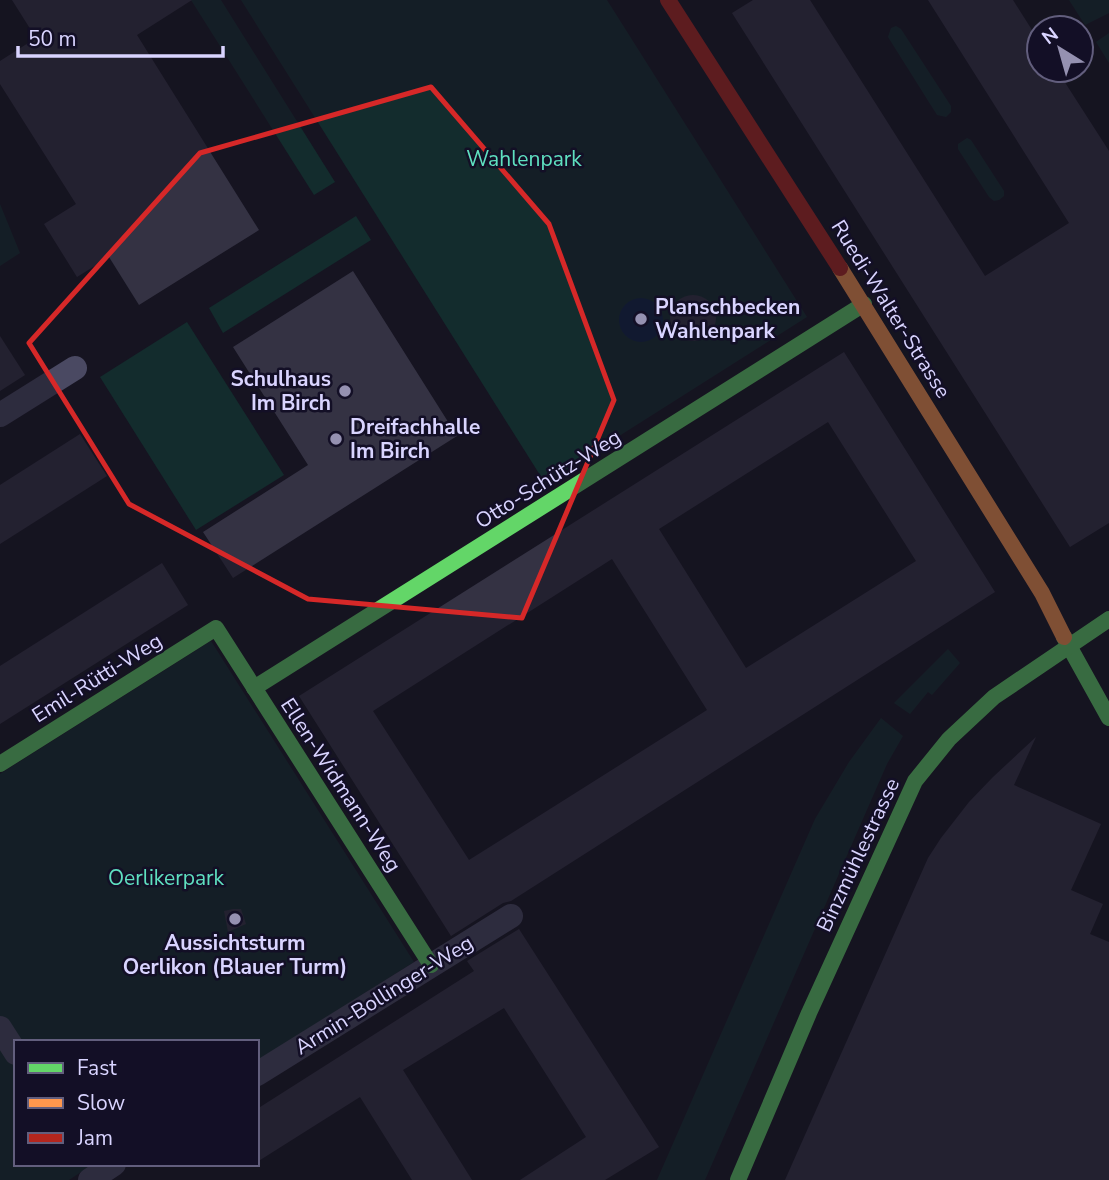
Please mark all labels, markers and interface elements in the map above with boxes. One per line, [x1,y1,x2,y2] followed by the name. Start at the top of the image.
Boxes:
[18,14,222,58] scale bar
[1025,14,1095,84] north arrow
[1037,22,1064,51] text: N
[28,25,77,53] text: 50 m
[466,145,582,173] park label: Wahlenpark
[825,215,957,403] street label: Ruedi-Walter-Strasse
[655,293,800,345] place label: Planschbecken Wahlenpark
[633,311,649,327] marker: Planschbecken Wahlenpark
[231,365,331,417] place label: Schulhaus Im Birch
[337,383,353,399] marker: Schulhaus Im Birch
[350,413,480,465] place label: Dreifachhalle Im Birch
[470,423,626,535] street label: Otto-Schütz-Weg
[328,431,344,447] marker: Dreifachhalle Im Birch
[27,627,167,729] street label: Emil-Rütti-Weg
[274,693,408,877] street label: Ellen-Widmann-Weg
[810,773,906,937] street label: Binzmühlestrasse
[108,864,225,892] park label: Oerlikerpark
[227,911,243,927] marker: Aussichtsturm Oerlikon (Blauer Turm)
[123,929,347,981] place label: Aussichtsturm Oerlikon (Blauer Turm)
[289,929,479,1061] street label: Armin-Bollinger-Weg
[14,1040,259,1166] legend
[77,1054,117,1082] text: Fast
[77,1089,126,1117] text: Slow
[76,1124,113,1152] text: Jam

